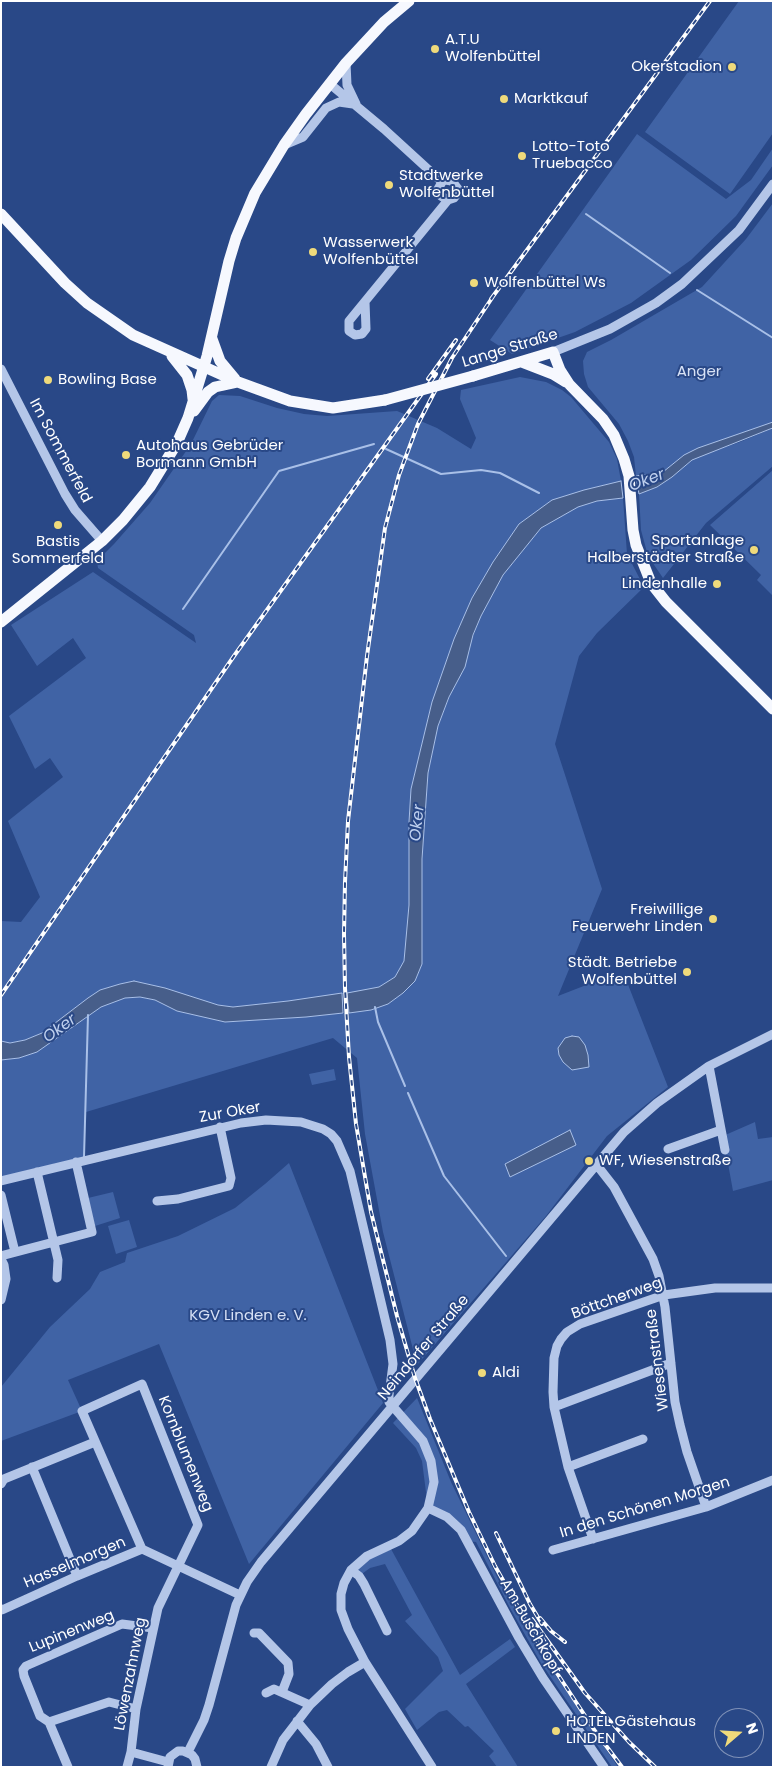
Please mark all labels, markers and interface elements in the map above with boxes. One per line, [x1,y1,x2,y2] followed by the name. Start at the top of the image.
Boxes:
[445,31,540,66] place label: A.T.U Wolfenbüttel
[429,43,441,55] marker: A.T.U Wolfenbüttel
[631,58,722,76] place label: Okerstadion
[726,61,738,73] marker: Okerstadion
[514,90,588,108] place label: Marktkauf
[498,93,510,105] marker: Marktkauf
[532,138,613,173] place label: Lotto-Toto Truebacco
[516,150,528,162] marker: Lotto-Toto Truebacco
[399,167,494,202] place label: Stadtwerke Wolfenbüttel
[383,179,395,191] marker: Stadtwerke Wolfenbüttel
[323,234,418,269] place label: Wasserwerk Wolfenbüttel
[307,246,319,258] marker: Wasserwerk Wolfenbüttel
[484,274,606,292] place label: Wolfenbüttel Ws
[468,277,480,289] marker: Wolfenbüttel Ws
[460,326,560,372] street label: Lange Straße
[677,363,721,381] park label: Anger
[58,371,157,389] place label: Bowling Base
[42,374,54,386] marker: Bowling Base
[25,396,95,506] street label: Im Sommerfeld
[136,437,283,472] place label: Autohaus Gebrüder Bormann GmbH
[120,449,132,461] marker: Autohaus Gebrüder Bormann GmbH
[626,465,668,497] water label: Oker
[52,519,64,531] marker: Bastis Sommerfeld
[587,532,744,567] place label: Sportanlage Halberstädter Straße
[12,533,104,568] place label: Bastis Sommerfeld
[748,544,760,556] marker: Sportanlage Halberstädter Straße
[622,575,707,593] place label: Lindenhalle
[711,578,723,590] marker: Lindenhalle
[407,804,429,842] water label: Oker
[572,901,703,936] place label: Freiwillige Feuerwehr Linden
[707,913,719,925] marker: Freiwillige Feuerwehr Linden
[568,954,677,989] place label: Städt. Betriebe Wolfenbüttel
[681,966,693,978] marker: Städt. Betriebe Wolfenbüttel
[40,1010,80,1048] water label: Oker
[198,1099,262,1127] street label: Zur Oker
[599,1152,731,1170] place label: WF, Wiesenstraße
[583,1155,595,1167] marker: WF, Wiesenstraße
[569,1274,665,1324] street label: Böttcherweg
[375,1292,473,1404] street label: Neindorfer Straße
[189,1307,307,1325] park label: KGV Linden e. V.
[643,1308,673,1412] street label: Wiesenstraße
[492,1364,520,1382] place label: Aldi
[476,1367,488,1379] marker: Aldi
[154,1393,216,1515] street label: Kornblumenweg
[558,1474,732,1542] street label: In den Schönen Morgen
[21,1533,129,1593] street label: Hasselmorgen
[495,1576,565,1678] street label: Am Buschkopf
[27,1607,117,1657] street label: Lupinenweg
[111,1616,151,1732] street label: Löwenzahnweg
[714,1708,764,1758] north arrow
[566,1713,696,1748] place label: HOTEL Gästehaus LINDEN
[741,1720,763,1737] text: N
[550,1725,562,1737] marker: HOTEL Gästehaus LINDEN

